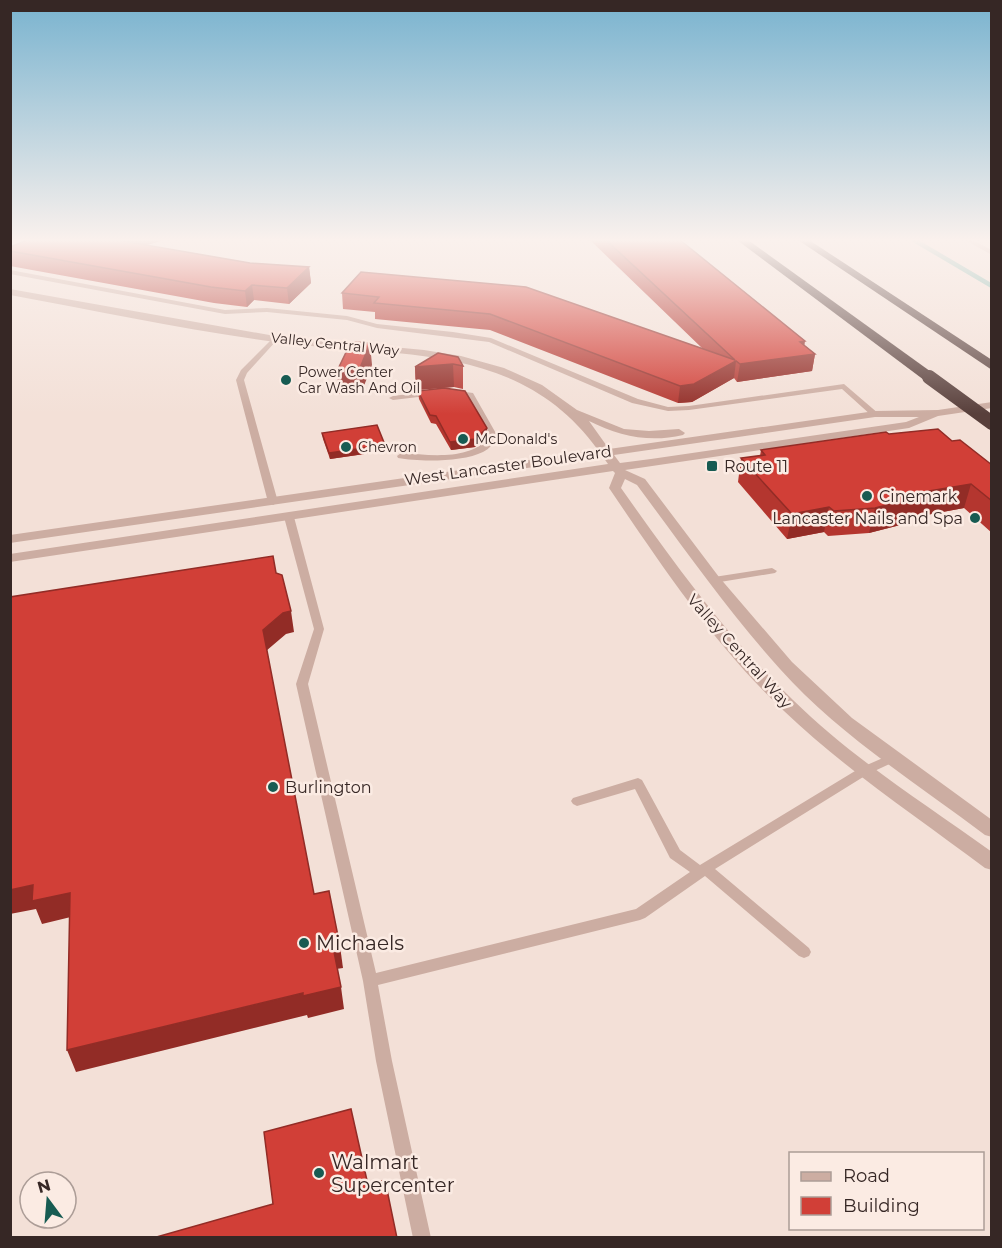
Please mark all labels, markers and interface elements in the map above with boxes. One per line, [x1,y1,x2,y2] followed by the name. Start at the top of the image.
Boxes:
[270,328,400,360] street label: Valley Central Way
[298,363,420,397] place label: Power Center Car Wash And Oil
[279,373,293,387] marker: Power Center Car Wash And Oil
[475,430,557,448] place label: McDonald's
[456,432,470,446] marker: McDonald's
[358,438,417,456] place label: Chevron
[339,440,353,454] marker: Chevron
[403,442,613,489] street label: West Lancaster Boulevard
[724,457,788,476] place label: Route 11
[705,459,719,473] marker: Route 11
[879,487,958,506] place label: Cinemark
[860,489,874,503] marker: Cinemark
[772,509,963,528] place label: Lancaster Nails and Spa
[968,511,982,525] marker: Lancaster Nails and Spa
[683,590,796,713] street label: Valley Central Way
[285,778,372,797] place label: Burlington
[266,780,280,794] marker: Burlington
[316,931,404,955] place label: Michaels
[297,936,311,950] marker: Michaels
[331,1150,455,1197] place label: Walmart Supercenter
[789,1152,984,1230] legend
[843,1165,890,1187] text: Road
[312,1166,326,1180] marker: Walmart Supercenter
[18,1170,78,1230] north arrow
[35,1175,53,1197] text: N
[843,1195,920,1217] text: Building

